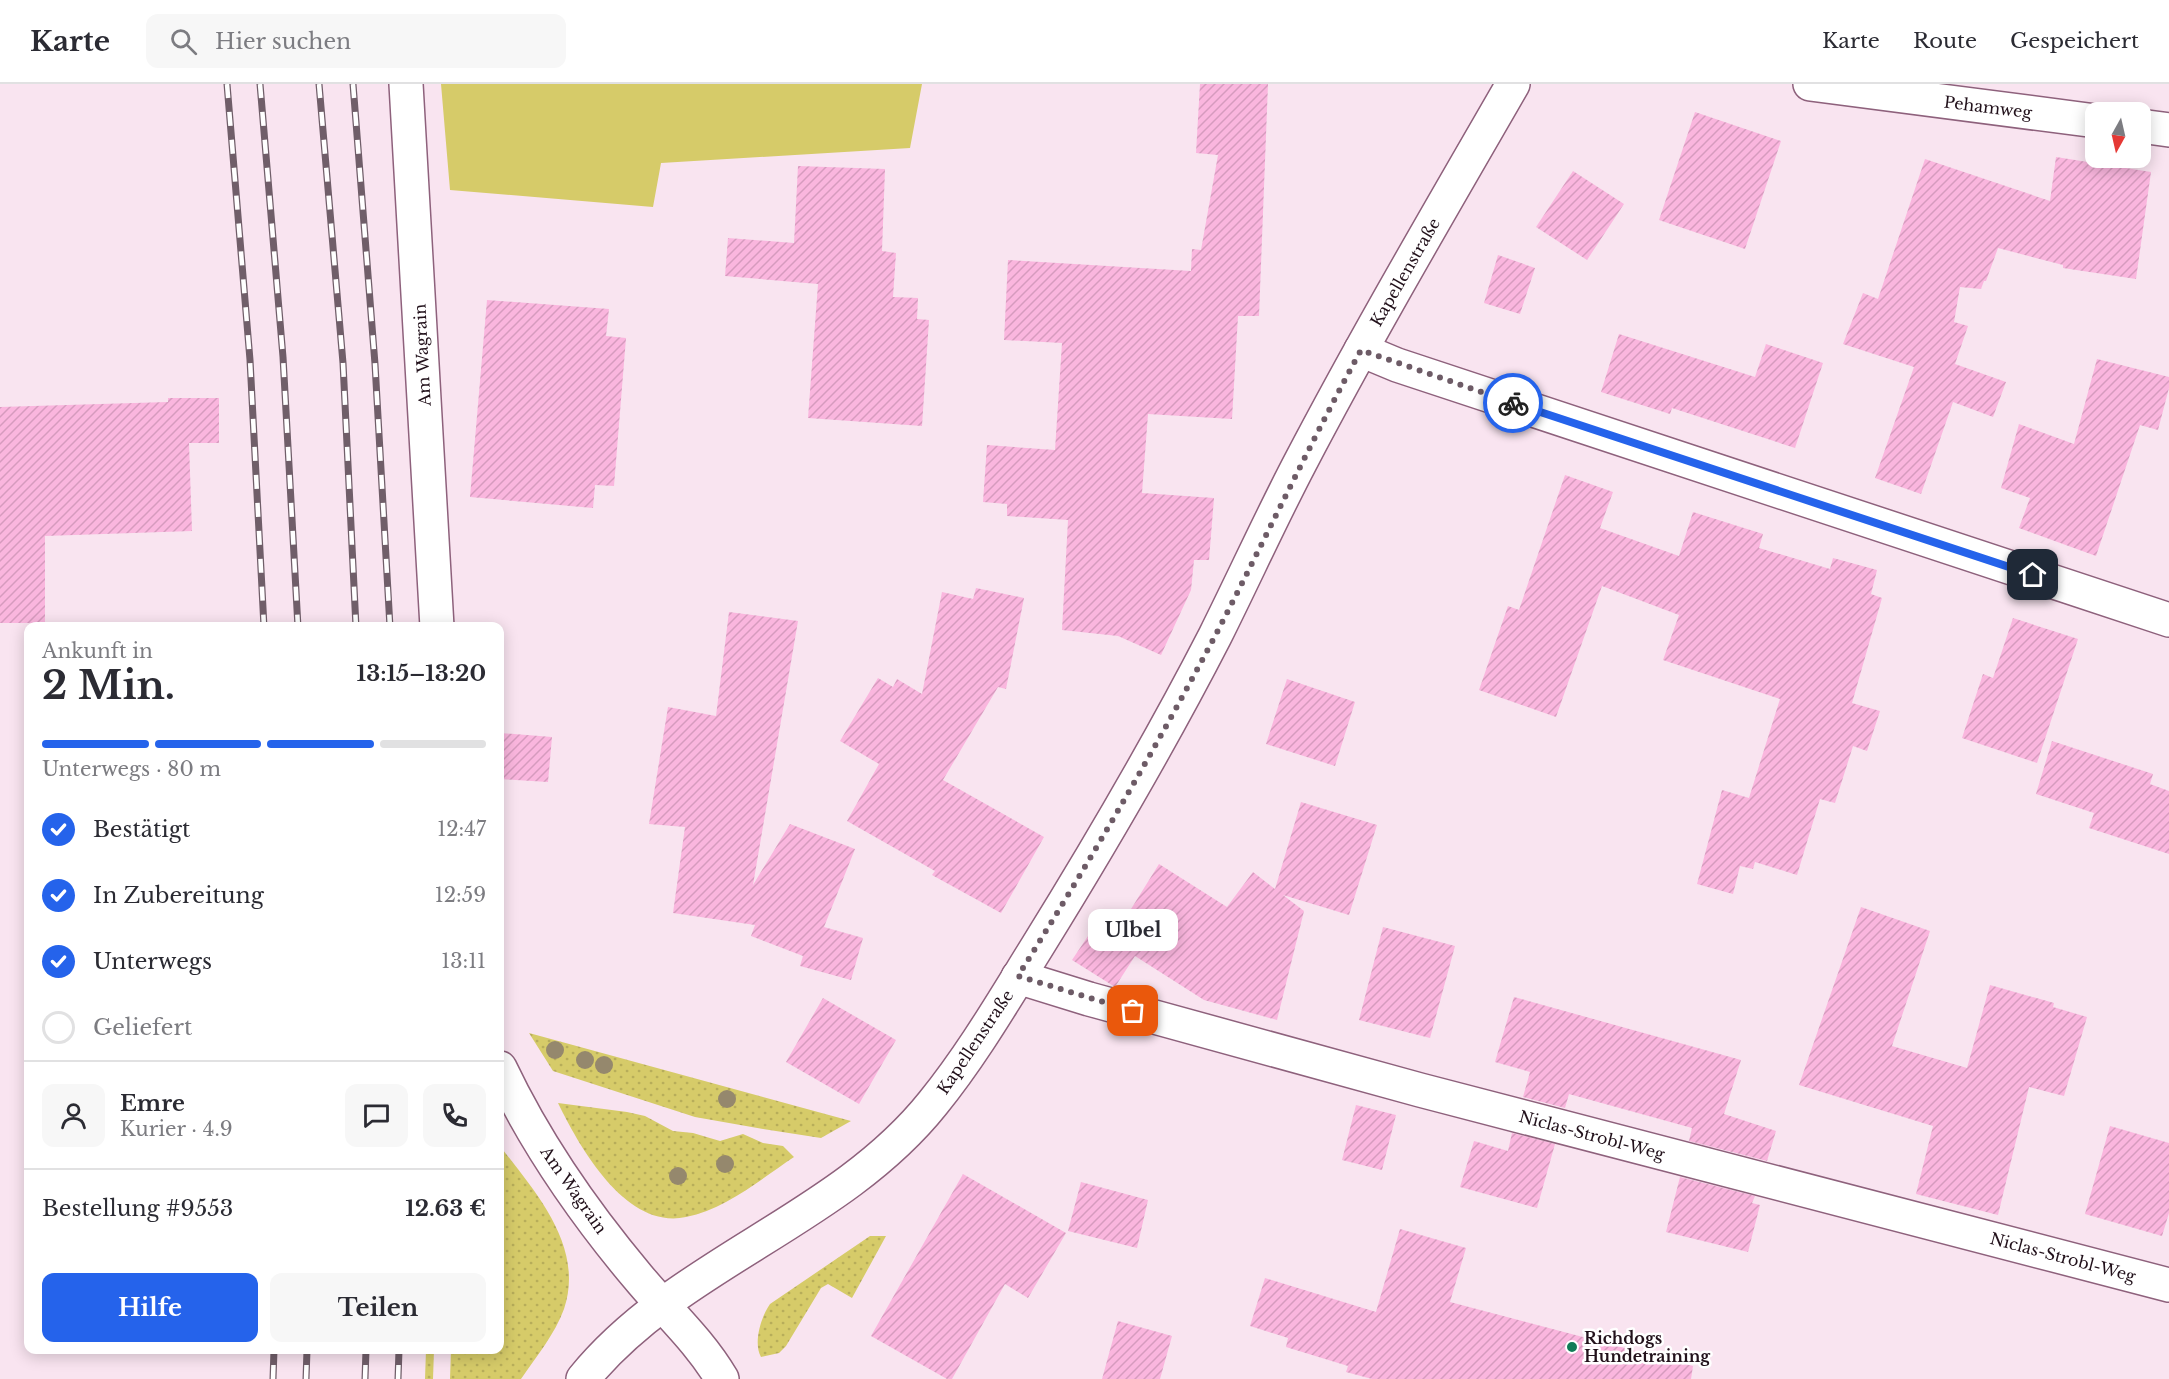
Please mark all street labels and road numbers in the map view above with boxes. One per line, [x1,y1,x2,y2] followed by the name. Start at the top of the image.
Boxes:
[1943,92,2034,122] street label: Pehamweg
[1366,214,1444,330] street label: Kapellenstraße
[409,303,435,408] street label: Am Wagrain
[933,986,1017,1098] street label: Kapellenstraße
[1517,1106,1667,1164] street label: Niclas-Strobl-Weg
[536,1142,612,1238] street label: Am Wagrain
[1988,1228,2138,1286] street label: Niclas-Strobl-Weg

